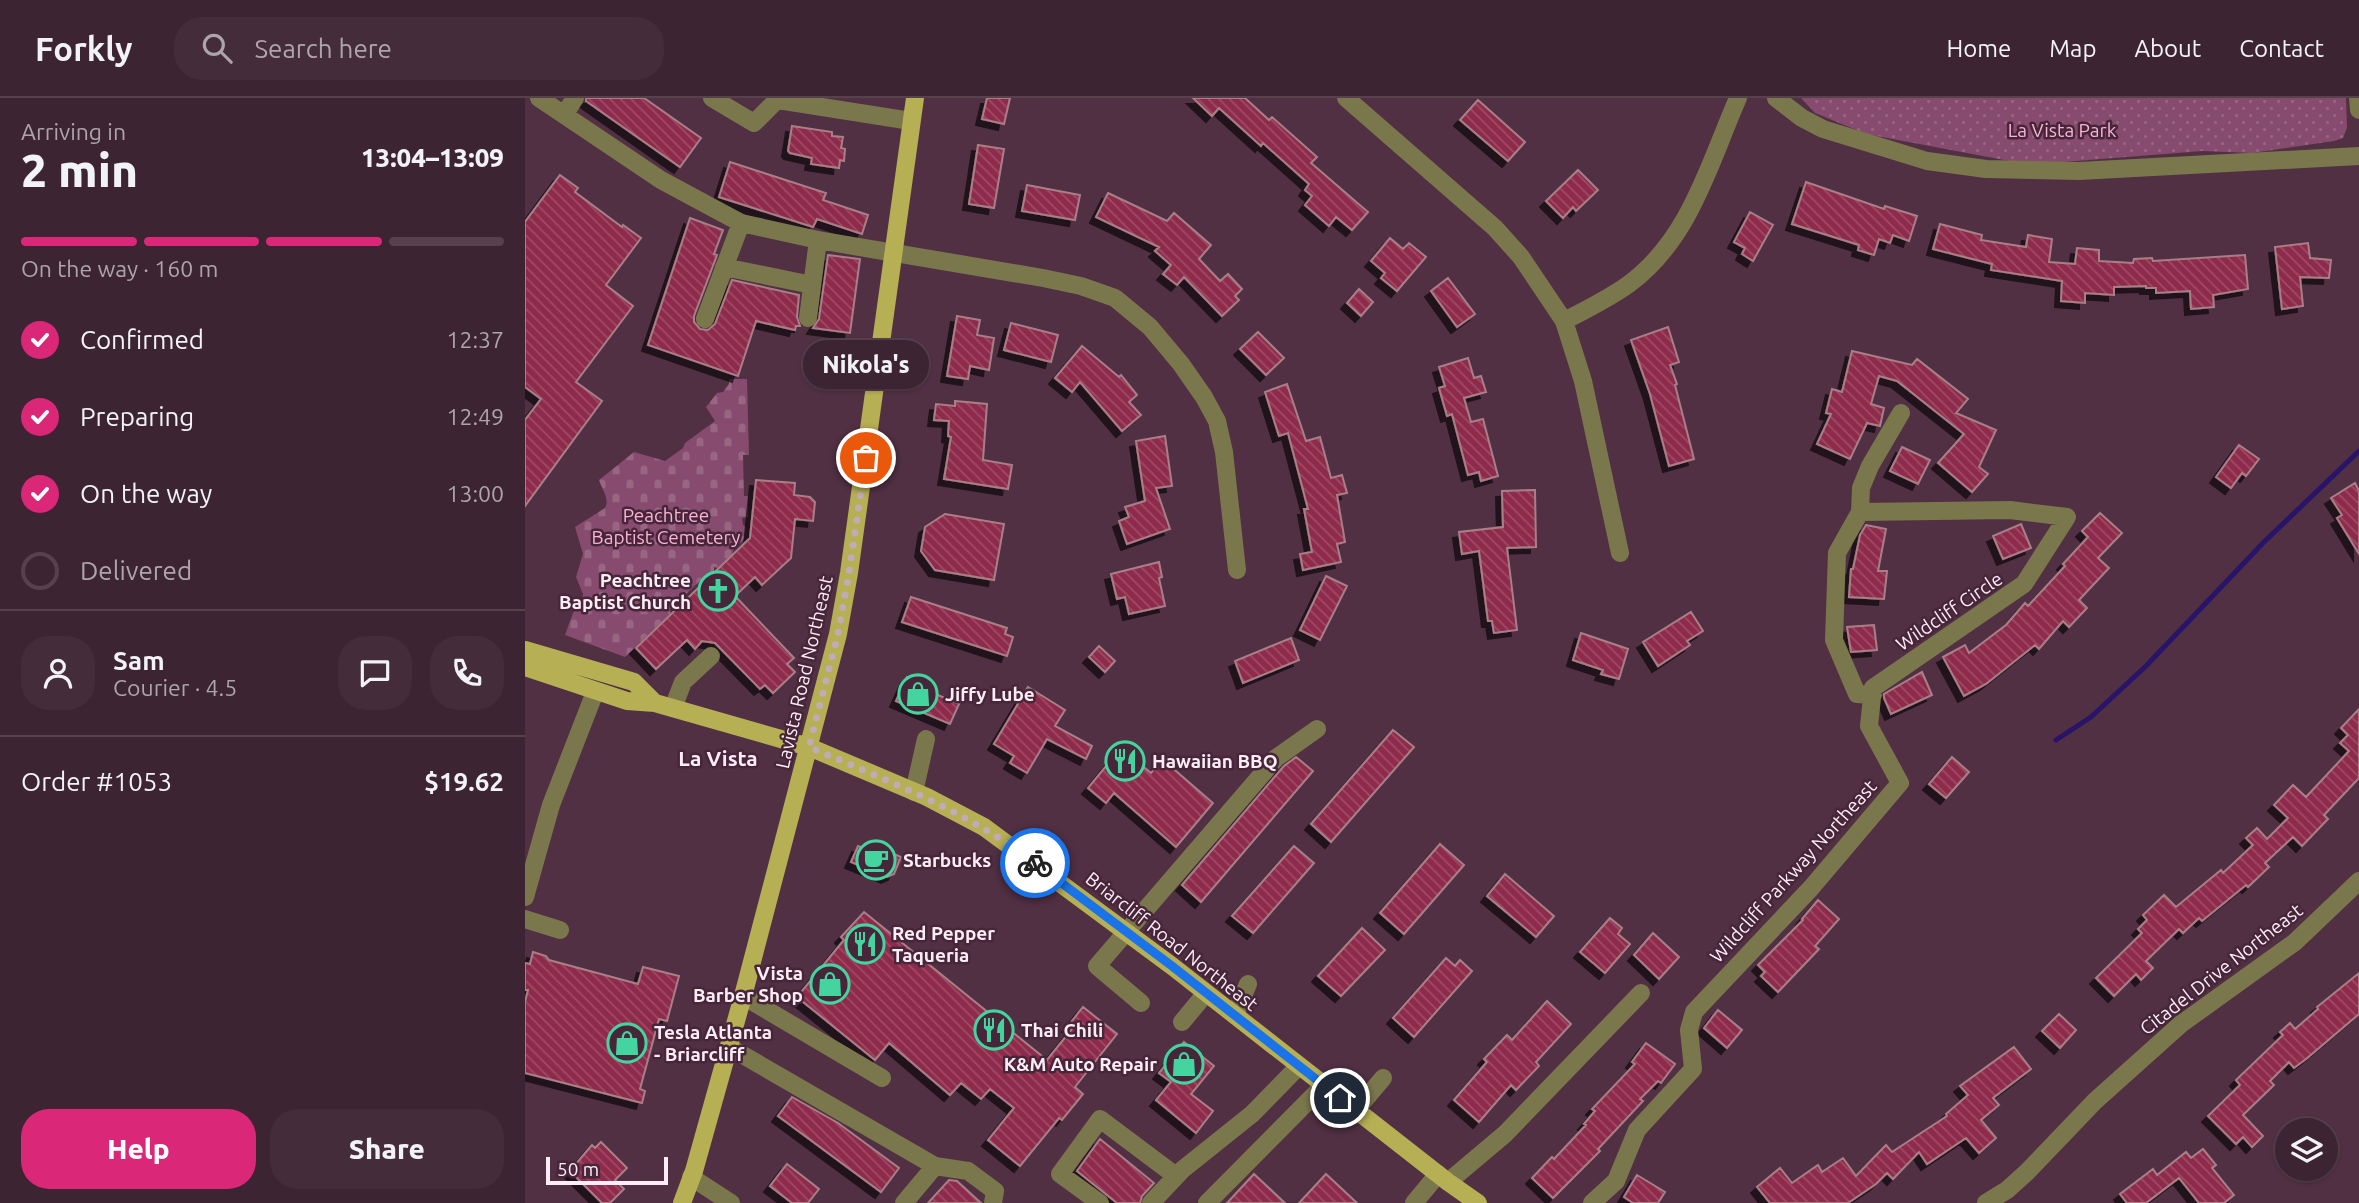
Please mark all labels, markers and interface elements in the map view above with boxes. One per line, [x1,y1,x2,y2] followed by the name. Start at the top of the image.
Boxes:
[174,17,664,80] search box
[198,29,236,67] icon: search
[35,30,132,67] text: Forkly
[254,34,392,63] text: Search here
[1946,35,2011,62] text: Home
[2049,35,2096,62] text: Map
[2134,35,2201,62] text: About
[2239,35,2324,62] text: Contact
[21,119,126,144] text: Arriving in
[2008,119,2117,141] park label: La Vista Park
[361,143,504,172] text: 13:04–13:09
[21,144,138,196] text: 2 min
[21,256,218,281] text: On the way · 160 m
[21,321,59,359] icon: check
[80,325,204,354] text: Confirmed
[446,327,504,352] text: 12:37
[803,339,929,388] callout: Nikola's
[822,352,910,377] text: Nikola's
[21,398,59,436] icon: check
[80,402,194,431] text: Preparing
[446,404,504,429] text: 12:49
[836,428,896,488] pin
[847,439,885,477] icon: bag
[21,475,59,513] icon: check
[80,479,212,508] text: On the way
[446,481,504,506] text: 13:00
[592,504,740,548] park label: Peachtree Baptist Cemetery
[80,556,192,585] text: Delivered
[1892,567,2006,655] street label: Wildcliff Circle
[559,569,691,613] place label: Peachtree Baptist Church
[697,570,739,612] church icon: Peachtree Baptist Church
[771,573,837,771] street label: Lavista Road Northeast
[21,636,95,710] button: person
[338,636,412,710] button: chat
[430,636,504,710] button: phone
[113,646,165,675] text: Sam
[897,673,939,715] shop icon: Jiffy Lube
[113,675,237,700] text: Courier · 4.5
[945,683,1035,705] place label: Jiffy Lube
[1104,740,1146,782] restaurant icon: Hawaiian BBQ
[678,746,758,770] district label: La Vista
[1152,750,1278,772] place label: Hawaiian BBQ
[21,767,172,796] text: Order #1053
[424,767,504,796] text: $19.62
[1705,775,1881,967] street label: Wildcliff Parkway Northeast
[1000,828,1070,898] courier
[855,839,897,881] cafe icon: Starbucks
[1016,844,1054,882] icon: bike
[903,849,991,871] place label: Starbucks
[1082,867,1263,1015] street label: Briarcliff Road Northeast
[2135,898,2307,1039] street label: Citadel Drive Northeast
[892,922,995,966] place label: Red Pepper Taqueria
[844,923,886,965] restaurant icon: Red Pepper Taqueria
[693,962,803,1006] place label: Vista Barber Shop
[809,963,851,1005] shop icon: Vista Barber Shop
[973,1009,1015,1051] restaurant icon: Thai Chili
[1021,1019,1103,1041] place label: Thai Chili
[654,1021,772,1065] place label: Tesla Atlanta - Briarcliff
[606,1022,648,1064] shop icon: Tesla Atlanta - Briarcliff
[1163,1043,1205,1085] shop icon: K&M Auto Repair
[1004,1053,1157,1075] place label: K&M Auto Repair
[1310,1068,1370,1128] pin
[1321,1079,1359,1117] icon: home
[21,1109,256,1189] button: Help
[270,1109,504,1189] button: Share
[2275,1118,2338,1181] map controls
[2275,1118,2338,1181] button: layers
[546,1154,669,1186] scale bar
[557,1158,599,1180] text: 50 m

